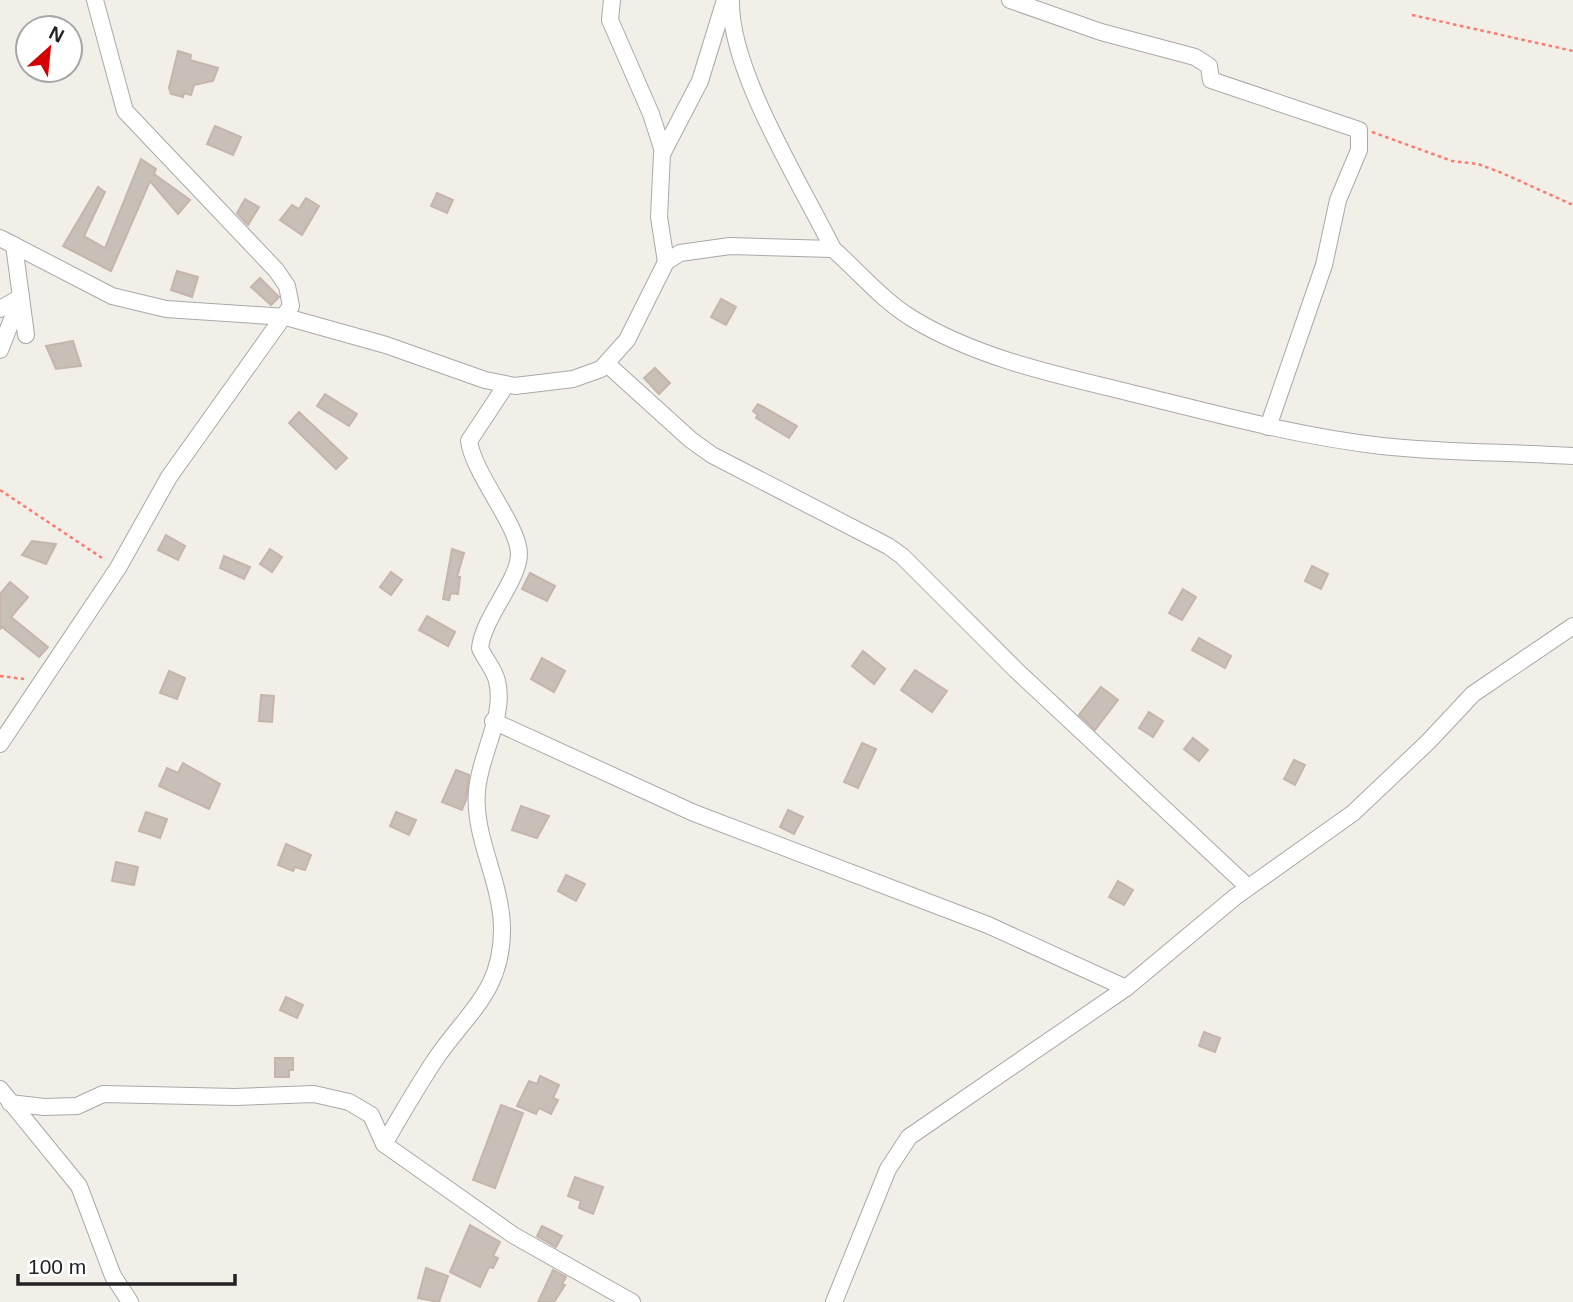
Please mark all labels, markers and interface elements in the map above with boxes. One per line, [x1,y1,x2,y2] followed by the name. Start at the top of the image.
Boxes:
[14,14,84,84] north arrow
[46,22,67,47] text: N
[18,1242,234,1286] scale bar
[28,1255,86,1278] text: 100 m

